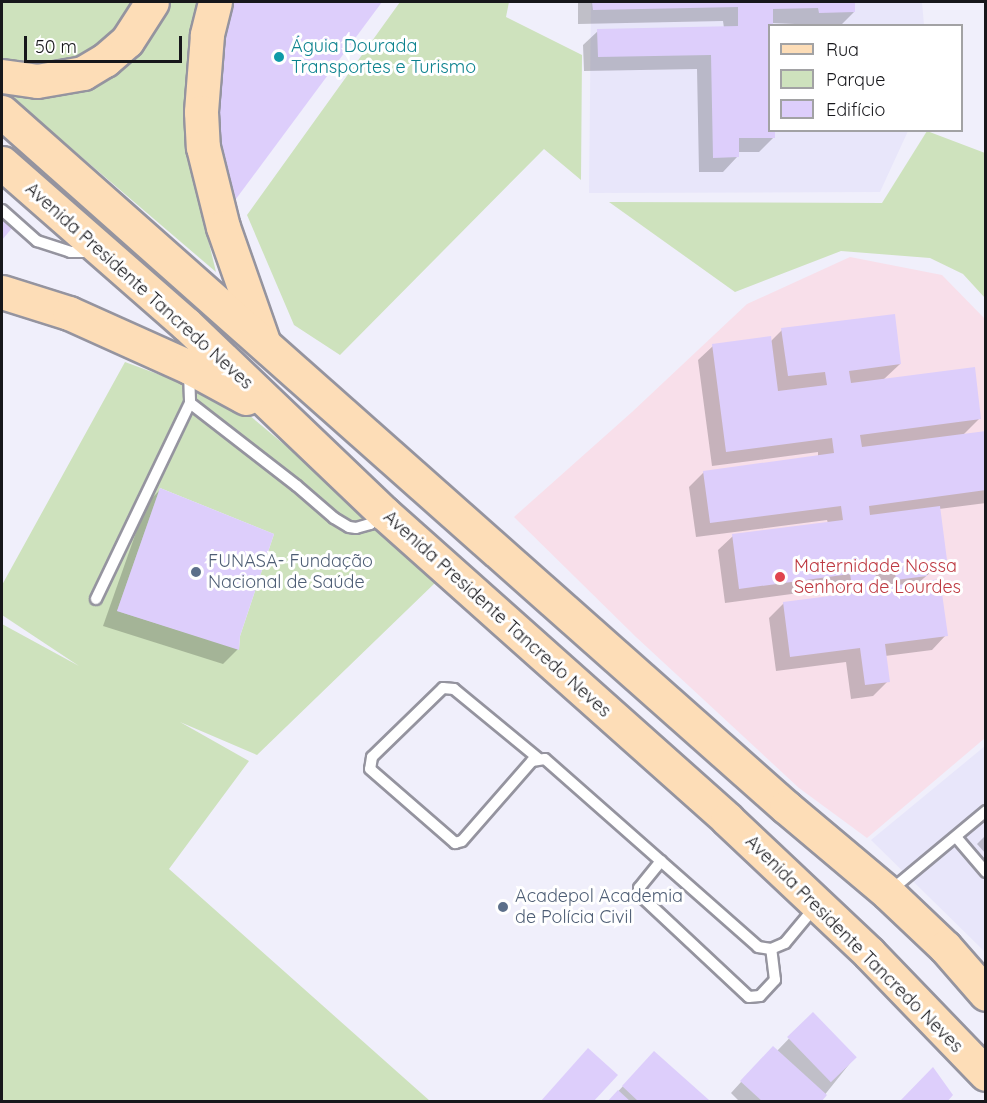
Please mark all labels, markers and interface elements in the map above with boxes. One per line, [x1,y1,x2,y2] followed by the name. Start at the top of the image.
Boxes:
[27,24,184,62] scale bar
[768,24,963,132] legend
[35,35,77,58] text: 50 m
[291,36,476,78] place label: Águia Dourada Transportes e Turismo
[826,38,859,61] text: Rua
[272,50,286,64] marker: Águia Dourada Transportes e Turismo
[826,68,885,91] text: Parque
[826,98,885,121] text: Edifício
[21,178,257,394] street label: Avenida Presidente Tancredo Neves
[379,506,615,722] street label: Avenida Presidente Tancredo Neves
[208,551,373,594] place label: FUNASA- Fundação Nacional de Saúde
[794,556,961,598] place label: Maternidade Nossa Senhora de Lourdes
[189,565,203,579] marker: FUNASA- Fundação Nacional de Saúde
[771,568,789,586] marker: Maternidade Nossa Senhora de Lourdes
[741,831,967,1057] street label: Avenida Presidente Tancredo Neves
[515,886,683,928] place label: Acadepol Academia de Polícia Civil
[496,900,510,914] marker: Acadepol Academia de Polícia Civil

